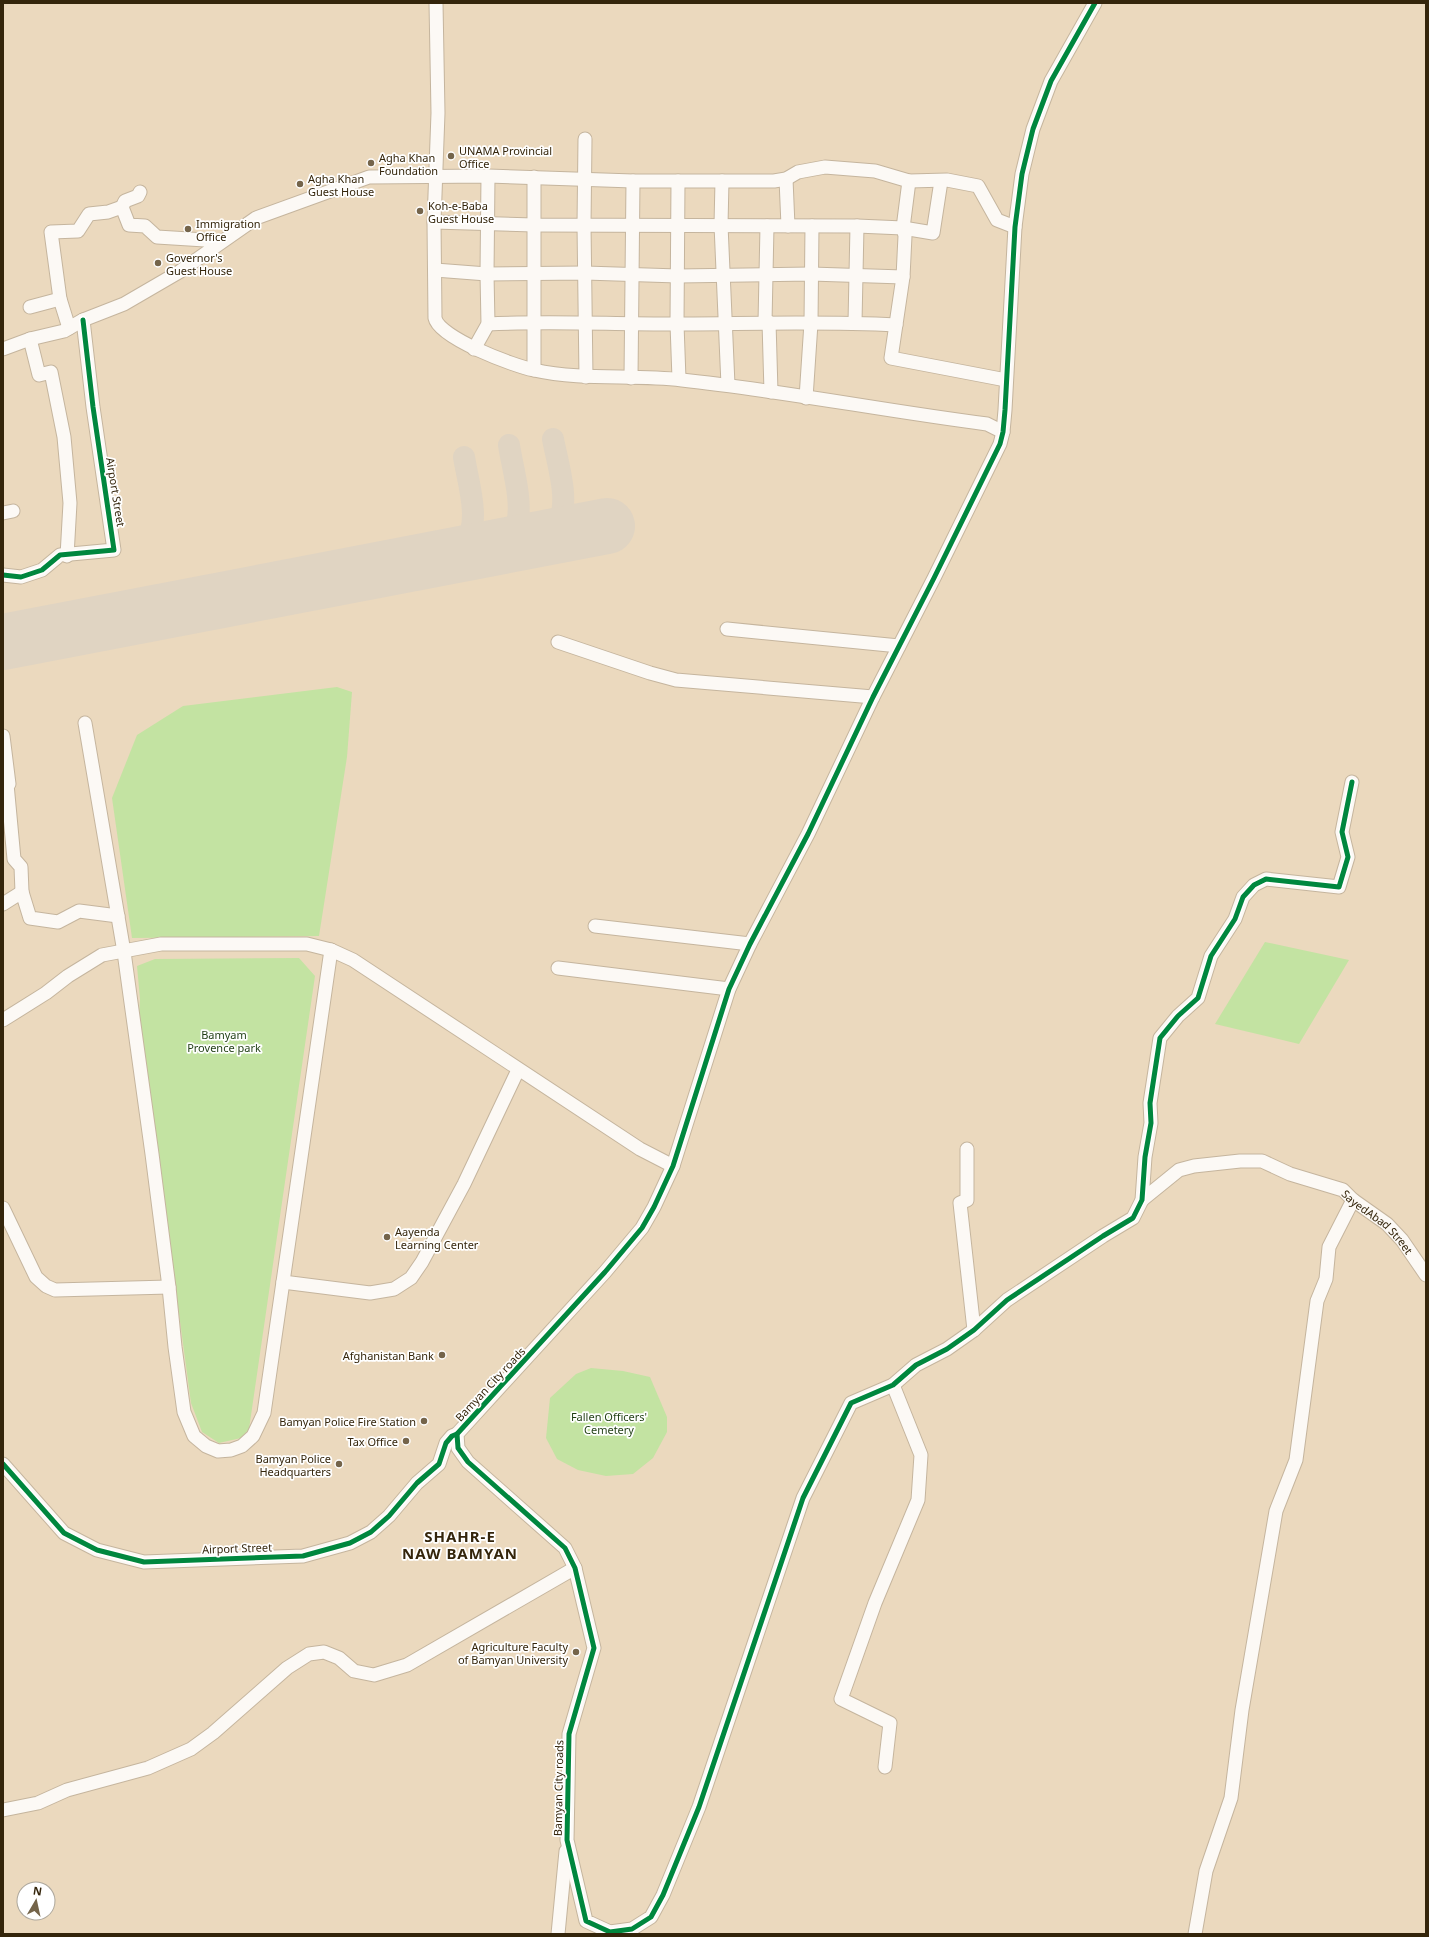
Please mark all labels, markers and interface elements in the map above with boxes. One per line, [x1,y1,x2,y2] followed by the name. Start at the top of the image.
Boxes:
[459,143,552,171] place label: UNAMA Provincial Office
[379,150,438,178] place label: Agha Khan Foundation
[446,151,456,161] marker: UNAMA Provincial Office
[366,158,376,168] marker: Agha Khan Foundation
[308,171,374,199] place label: Agha Khan Guest House
[295,179,305,189] marker: Agha Khan Guest House
[428,198,494,226] place label: Koh-e-Baba Guest House
[415,206,425,216] marker: Koh-e-Baba Guest House
[196,216,261,244] place label: Immigration Office
[183,224,193,234] marker: Immigration Office
[166,250,232,278] place label: Governor's Guest House
[153,258,163,268] marker: Governor's Guest House
[103,456,129,528] street label: Airport Street
[187,1027,261,1055] park label: Bamyam Provence park
[1339,1186,1417,1257] street label: SayedAbad Street
[395,1224,479,1252] place label: Aayenda Learning Center
[382,1232,392,1242] marker: Aayenda Learning Center
[452,1344,528,1424] street label: Bamyan City roads
[343,1348,434,1363] place label: Afghanistan Bank
[437,1350,447,1360] marker: Afghanistan Bank
[571,1409,647,1437] park label: Fallen Officers' Cemetery
[279,1414,416,1429] place label: Bamyan Police Fire Station
[419,1416,429,1426] marker: Bamyan Police Fire Station
[347,1434,398,1449] place label: Tax Office
[401,1436,411,1446] marker: Tax Office
[255,1451,331,1479] place label: Bamyan Police Headquarters
[334,1459,344,1469] marker: Bamyan Police Headquarters
[402,1526,518,1563] district label: SHAHR-E NAW BAMYAN
[202,1539,272,1557] street label: Airport Street
[458,1639,568,1667] place label: Agriculture Faculty of Bamyan University
[571,1647,581,1657] marker: Agriculture Faculty of Bamyan University
[550,1740,566,1836] street label: Bamyan City roads
[16,1881,56,1921] north arrow
[32,1883,43,1899] text: N

